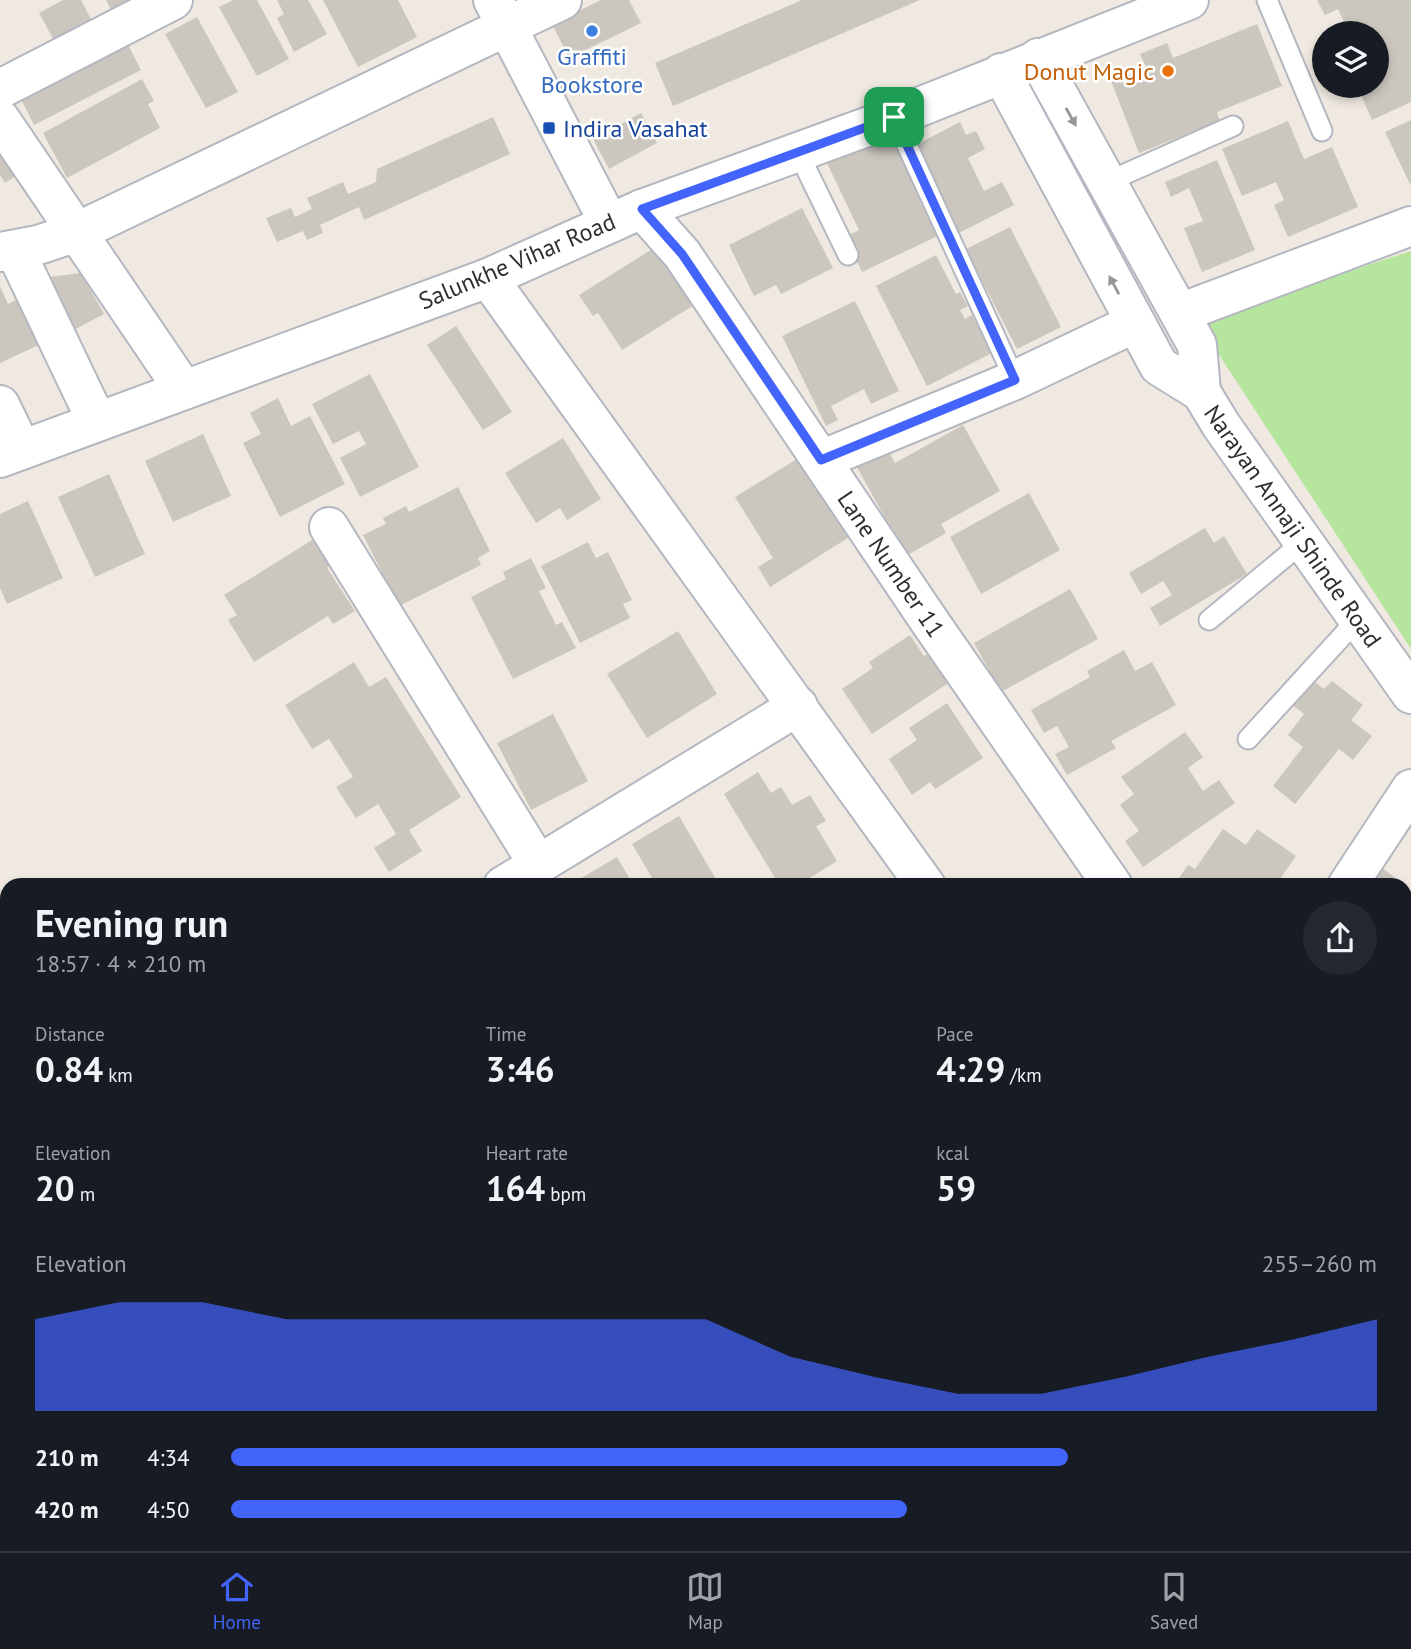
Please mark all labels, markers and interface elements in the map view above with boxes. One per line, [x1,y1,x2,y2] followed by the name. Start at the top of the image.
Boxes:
[1312,21,1389,98] map controls
[1312,21,1389,98] button: layers
[584,23,600,39] marker: Graffiti Bookstore
[541,41,643,100] place label: Graffiti Bookstore
[1024,56,1154,87] place label: Donut Magic
[1160,63,1176,79] marker: Donut Magic
[864,87,924,147] pin
[875,98,913,136] icon: arrive
[1065,108,1077,127] one-way arrow
[563,113,708,144] place label: Indira Vasahat
[541,120,557,136] marker: Indira Vasahat
[414,206,620,316] street label: Salunkhe Vihar Road
[1108,275,1120,294] one-way arrow
[1197,399,1389,653] street label: Narayan Annaji Shinde Road
[831,485,951,643] street label: Lane Number 11
[35,898,228,947] text: Evening run
[1303,901,1377,975] button: share
[35,949,206,978] text: 18:57 · 4 × 210 m
[35,1022,105,1046] text: Distance
[486,1022,526,1046] text: Time
[936,1022,974,1046] text: Pace
[35,1046,103,1092] text: 0.84
[486,1046,555,1092] text: 3:46
[936,1046,1005,1092] text: 4:29
[103,1063,133,1087] text: km
[1005,1063,1042,1087] text: /km
[35,1141,111,1165] text: Elevation
[486,1141,568,1165] text: Heart rate
[936,1141,969,1165] text: kcal
[35,1165,75,1211] text: 20
[486,1165,545,1211] text: 164
[936,1165,976,1211] text: 59
[75,1182,95,1206] text: m
[545,1182,586,1206] text: bpm
[35,1249,127,1278] text: Elevation
[1262,1249,1377,1278] text: 255–260 m
[35,1443,98,1472] text: 210 m
[147,1443,190,1472] text: 4:34
[35,1495,98,1524] text: 420 m
[147,1495,190,1524] text: 4:50
[213,1568,261,1634] tab: Home
[686,1568,724,1634] tab: Map
[1150,1568,1198,1634] tab: Saved

